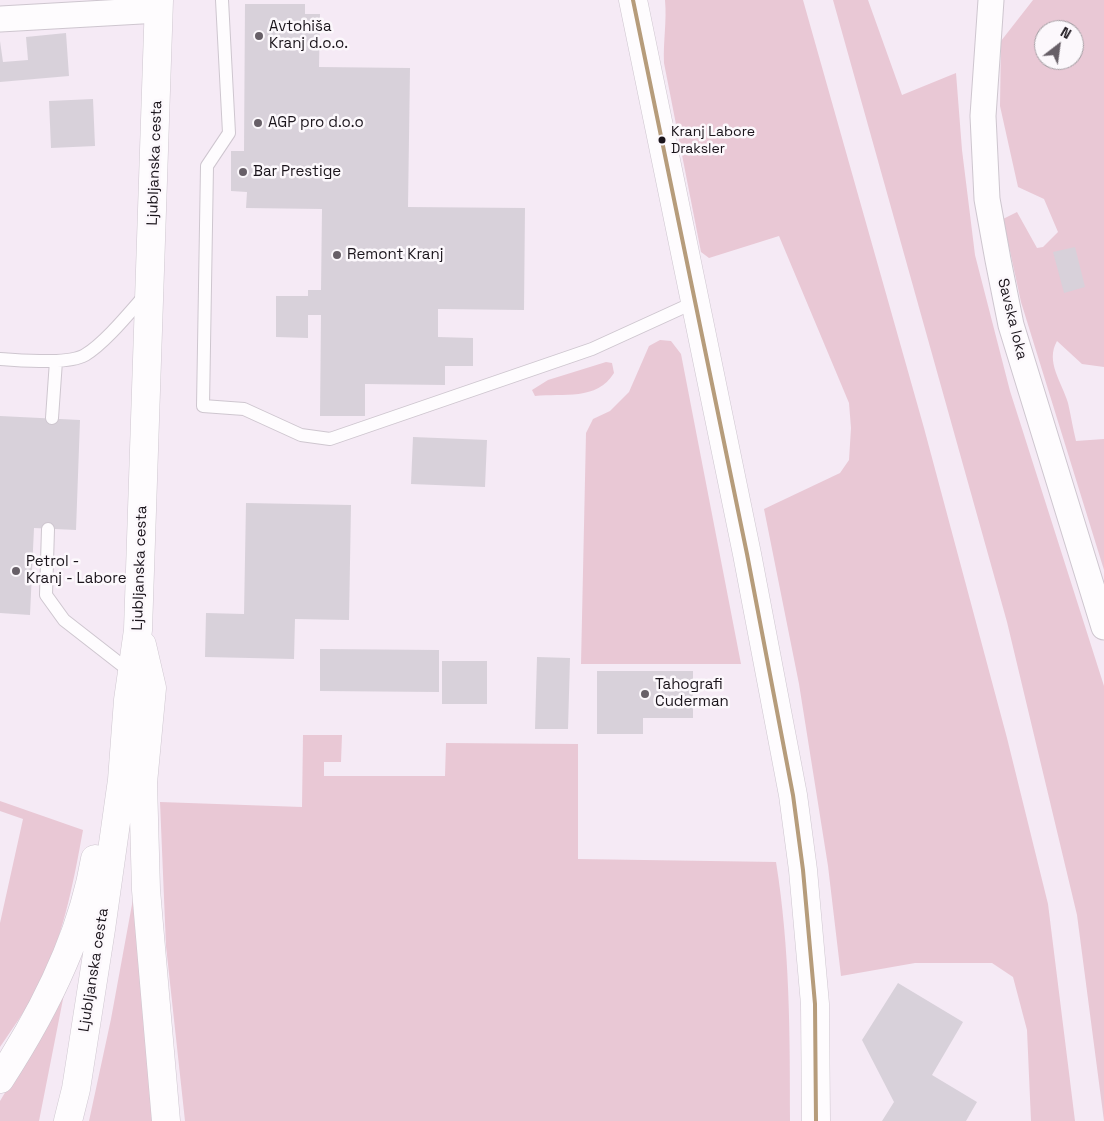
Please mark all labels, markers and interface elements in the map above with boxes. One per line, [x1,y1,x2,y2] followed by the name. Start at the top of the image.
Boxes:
[269,18,348,53] place label: Avtohiša Kranj d.o.o.
[1034,20,1084,70] north arrow
[1057,23,1075,43] text: N
[253,30,265,42] marker: Avtohiša Kranj d.o.o.
[144,100,166,226] street label: Ljubljanska cesta
[268,114,364,132] place label: AGP pro d.o.o
[252,117,264,129] marker: AGP pro d.o.o
[671,124,755,156] place label: Kranj Labore Draksler
[657,135,667,145] marker: Kranj Labore Draksler
[253,163,341,181] place label: Bar Prestige
[237,166,249,178] marker: Bar Prestige
[347,246,443,264] place label: Remont Kranj
[331,249,343,261] marker: Remont Kranj
[993,277,1031,361] street label: Savska loka
[129,505,151,631] street label: Ljubljanska cesta
[26,553,127,588] place label: Petrol - Kranj - Labore
[10,565,22,577] marker: Petrol - Kranj - Labore
[655,676,729,711] place label: Tahografi Cuderman
[639,688,651,700] marker: Tahografi Cuderman
[75,907,113,1033] street label: Ljubljanska cesta

